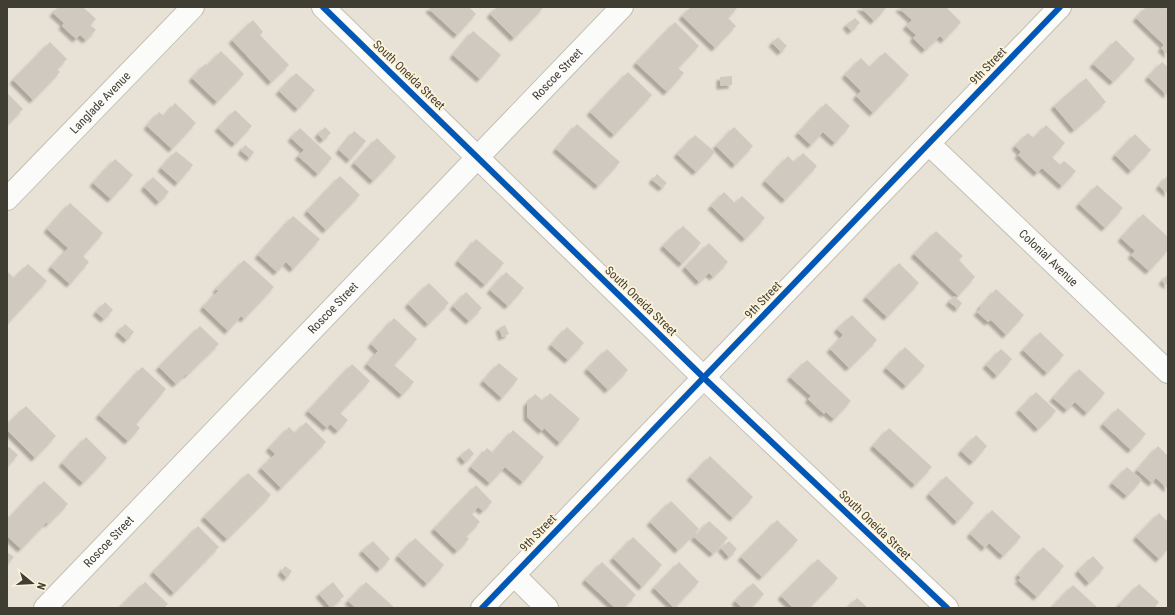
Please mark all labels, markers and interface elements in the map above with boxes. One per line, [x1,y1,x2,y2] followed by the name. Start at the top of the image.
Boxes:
[370,37,448,113] street label: South Oneida Street
[967,44,1009,87] street label: 9th Street
[530,45,586,103] street label: Roscoe Street
[67,69,134,137] street label: Langlade Avenue
[1016,227,1081,289] street label: Colonial Avenue
[602,263,680,339] street label: South Oneida Street
[742,278,784,321] street label: 9th Street
[305,279,361,337] street label: Roscoe Street
[836,487,914,563] street label: South Oneida Street
[517,511,559,554] street label: 9th Street
[81,513,137,570] street label: Roscoe Street
[12,563,52,603] north arrow
[34,581,48,591] text: N

